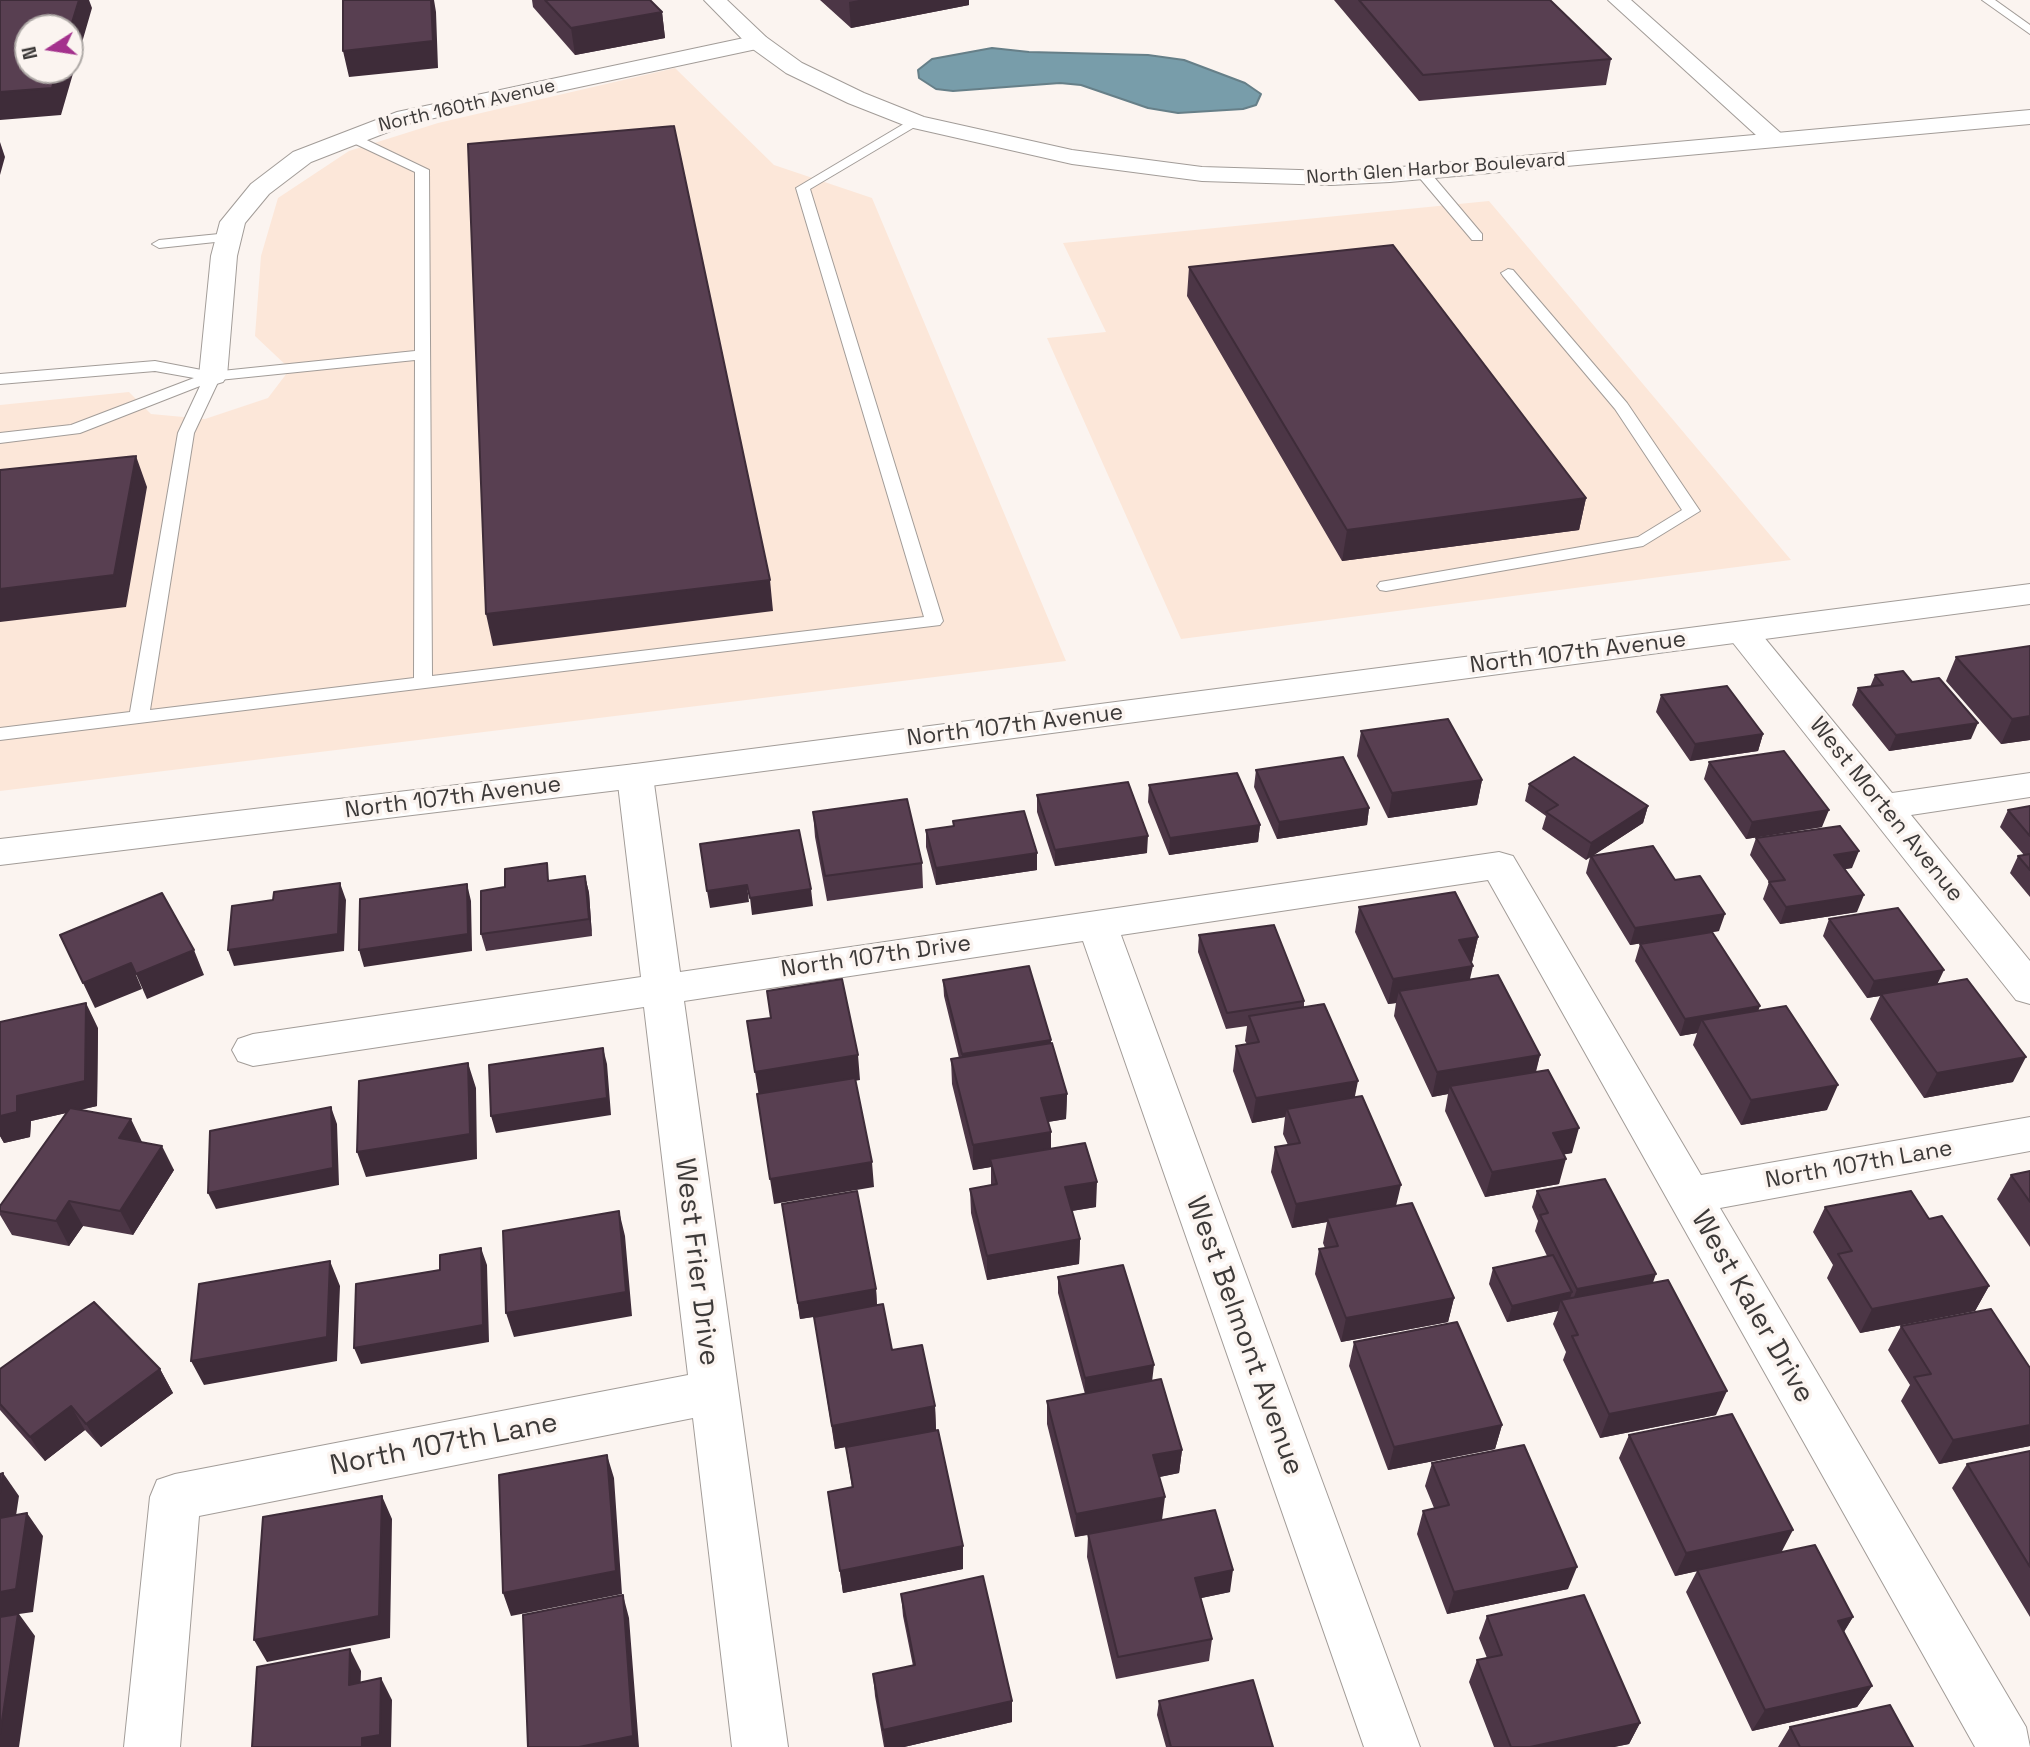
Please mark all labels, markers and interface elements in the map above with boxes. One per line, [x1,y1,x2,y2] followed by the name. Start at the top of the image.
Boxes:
[14,14,84,84] north arrow
[16,44,43,62] text: N
[376,75,558,137] street label: North 160th Avenue
[1306,149,1566,189] street label: North Glen Harbor Boulevard
[1468,626,1688,680] street label: North 107th Avenue
[905,699,1125,753] street label: North 107th Avenue
[1803,712,1969,908] street label: West Morten Avenue
[343,771,563,825] street label: North 107th Avenue
[779,930,973,984] street label: North 107th Drive
[1763,1135,1955,1195] street label: North 107th Lane
[667,1156,725,1368] street label: West Frier Drive
[1178,1192,1310,1480] street label: West Belmont Avenue
[1683,1205,1821,1409] street label: West Kaler Drive
[327,1406,561,1484] street label: North 107th Lane

